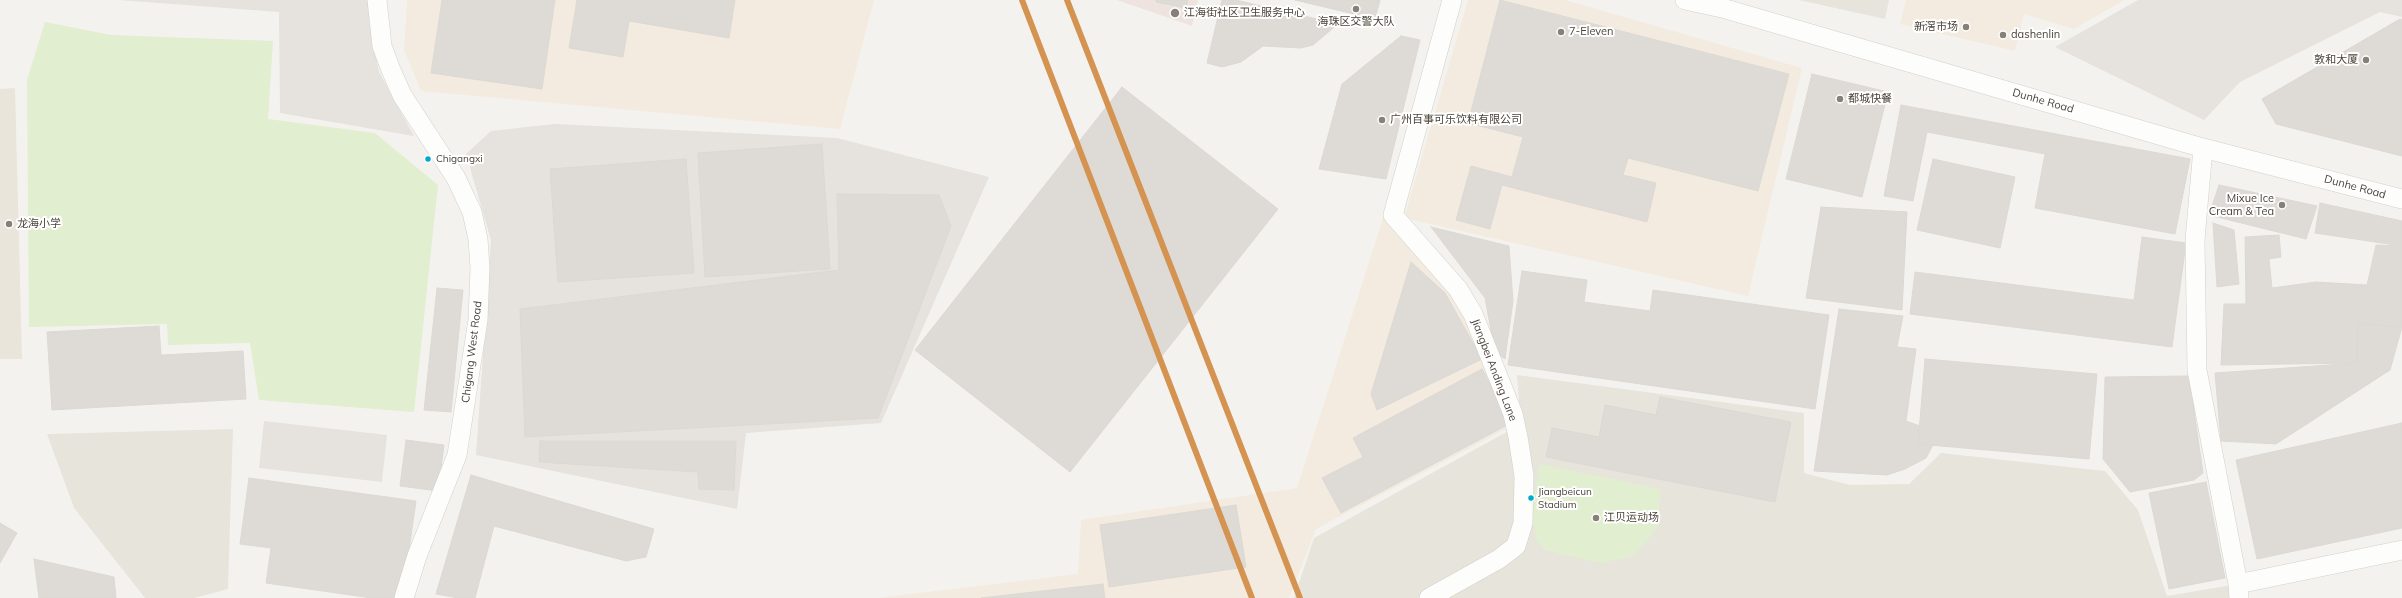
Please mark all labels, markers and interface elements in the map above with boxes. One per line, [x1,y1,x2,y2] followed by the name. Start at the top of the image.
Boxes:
[1351,4,1361,14] marker: 海珠区交警大队
[1184,6,1305,20] place label: 江海街社区卫生服务中心
[1169,7,1181,19] marker: 江海街社区卫生服务中心
[1318,15,1394,29] place label: 海珠区交警大队
[1914,20,1958,34] place label: 新滘市场
[1961,22,1971,32] marker: 新滘市场
[1569,25,1613,39] place label: 7-Eleven
[1556,27,1566,37] marker: 7-Eleven
[2011,28,2060,42] place label: dashenlin
[1998,30,2008,40] marker: dashenlin
[2314,53,2358,67] place label: 敦和大厦
[2361,55,2371,65] marker: 敦和大厦
[2011,86,2075,116] street label: Dunhe Road
[1848,92,1892,106] place label: 都城快餐
[1835,94,1845,104] marker: 都城快餐
[1390,113,1522,127] place label: 广州百事可乐饮料有限公司
[1377,115,1387,125] marker: 广州百事可乐饮料有限公司
[436,153,483,165] place label: Chigangxi
[423,154,433,164] marker: Chigangxi
[2323,172,2387,202] street label: Dunhe Road
[2209,192,2274,218] place label: Mixue Ice Cream & Tea
[2277,200,2287,210] marker: Mixue Ice Cream & Tea
[17,217,61,231] place label: 龙海小学
[4,219,14,229] marker: 龙海小学
[459,300,485,404] street label: Chigang West Road
[1468,317,1520,423] street label: Jiangbei Anding Lane
[1538,486,1592,510] place label: Jiangbeicun Stadium
[1526,493,1536,503] marker: Jiangbeicun Stadium
[1604,511,1659,525] place label: 江贝运动场
[1591,513,1601,523] marker: 江贝运动场

